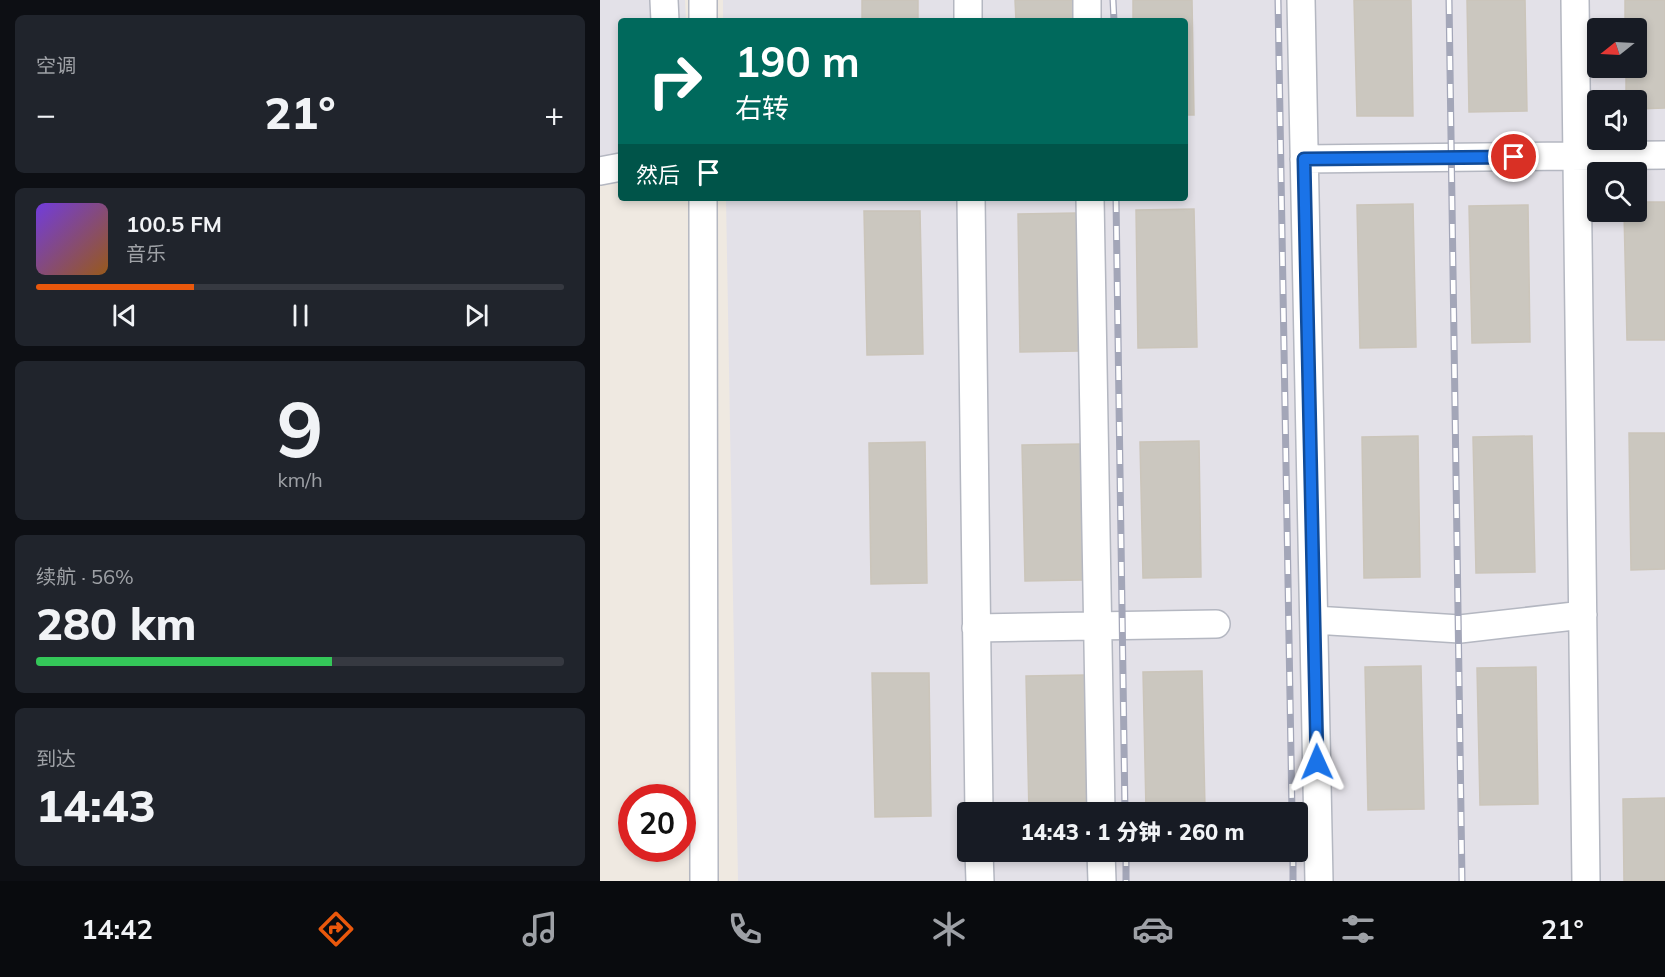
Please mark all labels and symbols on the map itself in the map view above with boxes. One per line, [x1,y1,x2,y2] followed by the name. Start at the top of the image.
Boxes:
[1587,18,1647,78] north arrow
[1488,131,1539,182] pin
[1285,730,1349,794] position arrow
[618,784,696,862] speed limit sign: 20

